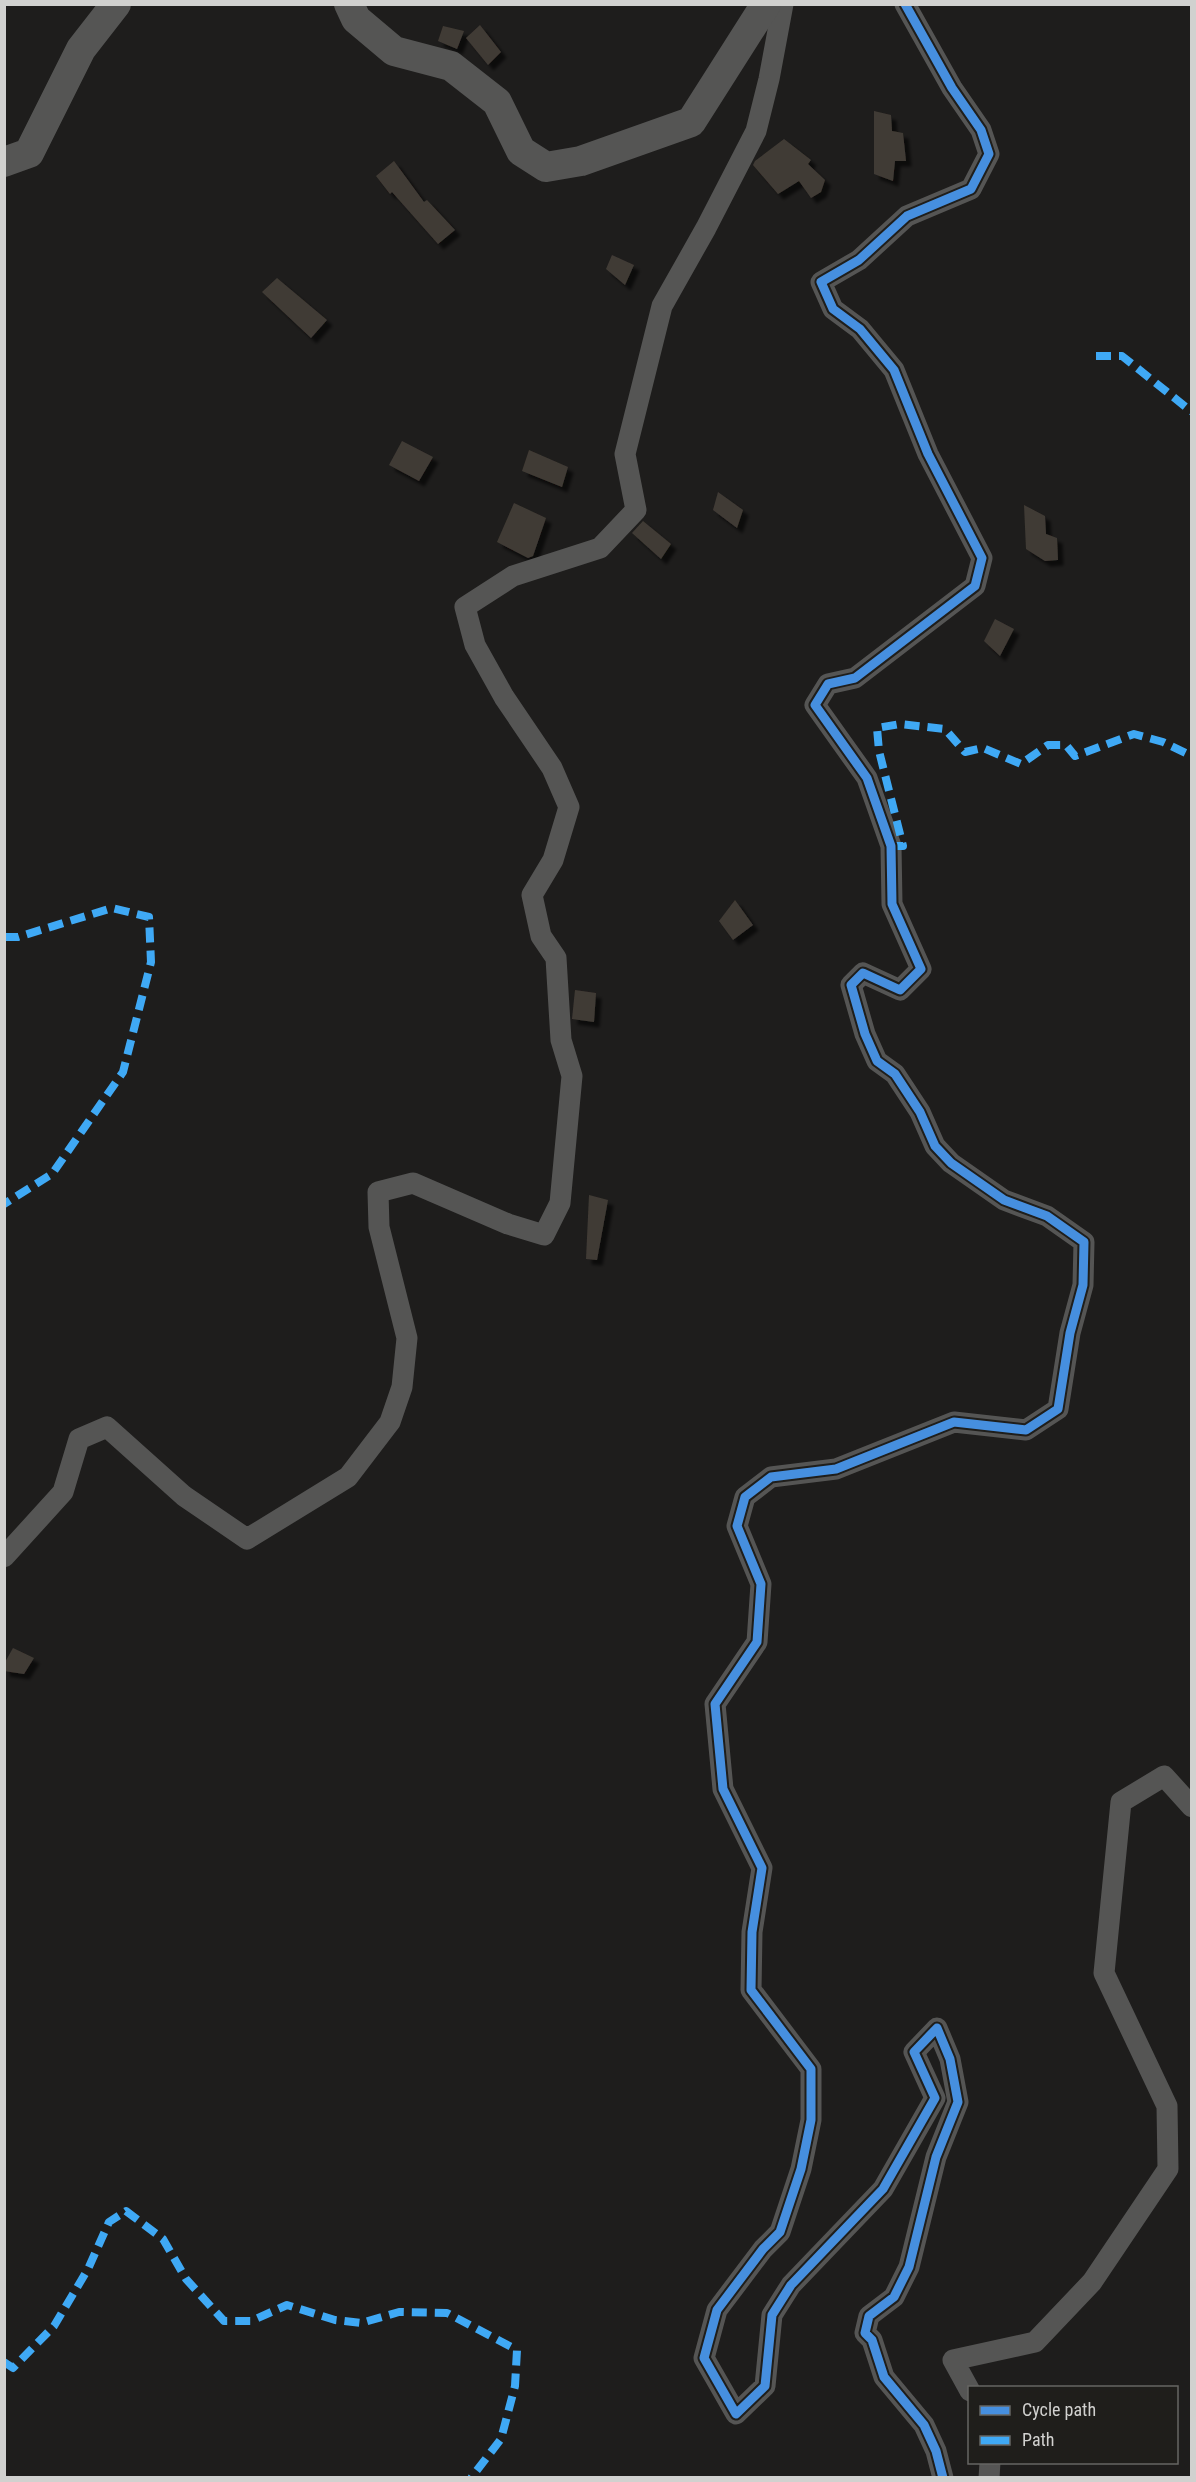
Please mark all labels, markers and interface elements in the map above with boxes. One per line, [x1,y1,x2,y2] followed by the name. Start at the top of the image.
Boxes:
[968,2386,1178,2464] legend
[1022,2399,1096,2420] text: Cycle path
[1022,2429,1055,2450] text: Path

